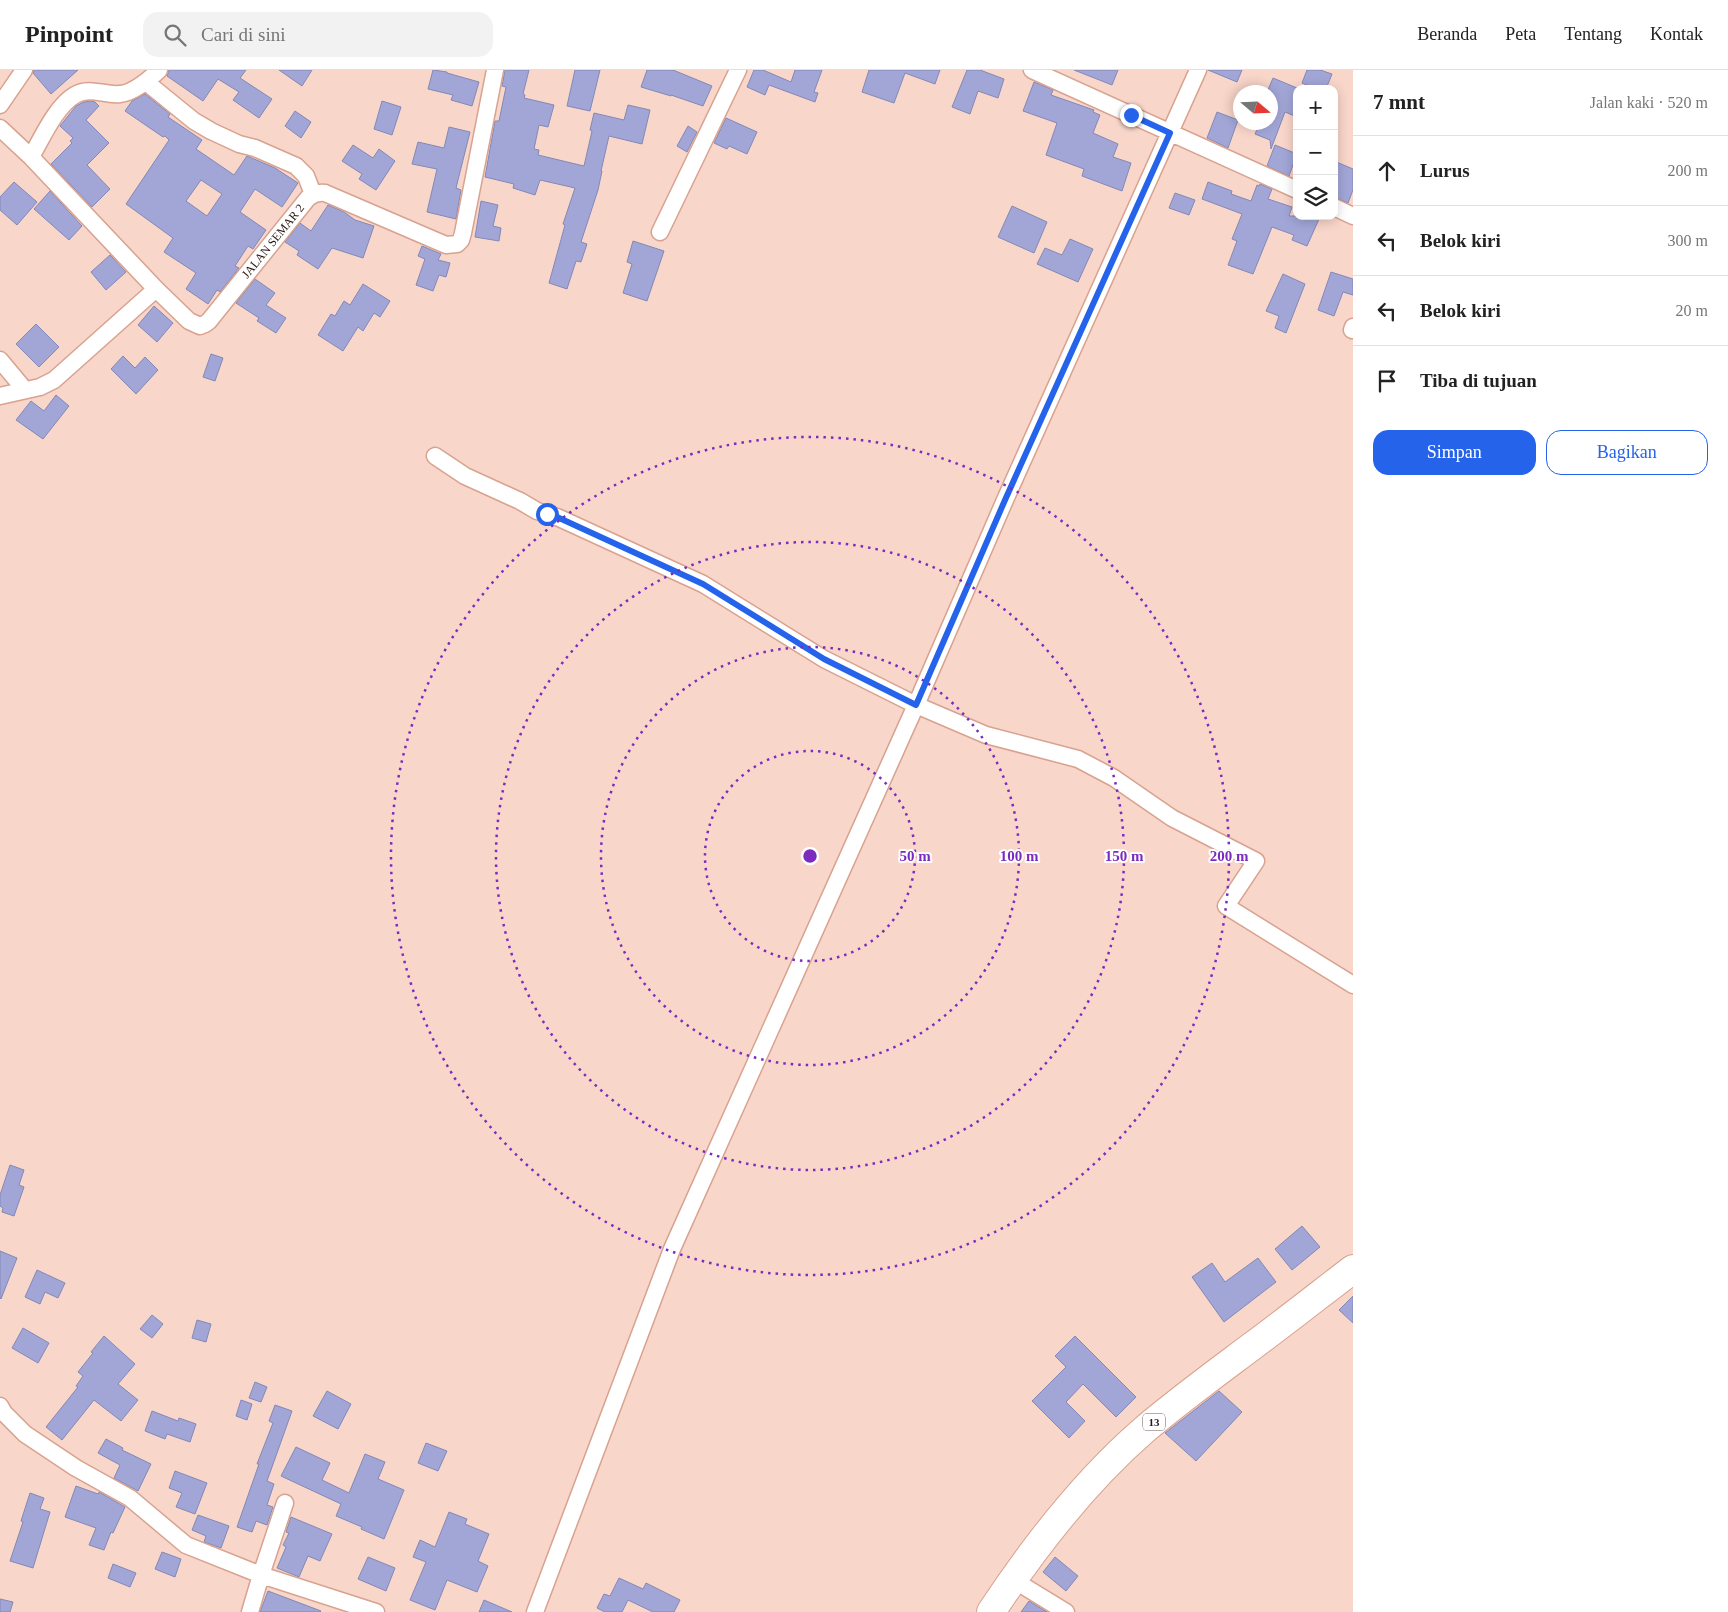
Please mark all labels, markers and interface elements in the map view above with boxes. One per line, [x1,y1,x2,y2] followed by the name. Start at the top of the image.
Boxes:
[143,12,493,57] search box
[25,21,113,47] text: Pinpoint
[161,21,189,49] icon: search
[201,24,285,45] text: Cari di sini
[1417,24,1477,44] text: Beranda
[1505,24,1536,44] text: Peta
[1564,24,1622,44] text: Tentang
[1650,24,1703,44] text: Kontak
[1233,85,1278,130] north arrow
[1293,85,1338,220] map controls
[1293,85,1338,130] button: +
[1373,90,1425,114] text: 7 mnt
[1590,94,1708,111] text: Jalan kaki · 520 m
[1120,104,1143,127] route end
[1293,130,1338,175] button: −
[1373,157,1401,185] icon: ahead
[1420,160,1470,181] text: Lurus
[1668,162,1708,179] text: 200 m
[1293,175,1338,220] button: layers
[239,201,307,281] street label: JALAN SEMAR 2
[1373,227,1401,255] icon: left
[1420,230,1501,251] text: Belok kiri
[1668,232,1708,249] text: 300 m
[1373,297,1401,325] icon: left
[1420,300,1501,321] text: Belok kiri
[1676,302,1708,319] text: 20 m
[1373,367,1401,395] icon: arrive
[1420,370,1537,391] text: Tiba di tujuan
[1373,430,1536,475] button: Simpan
[1546,430,1708,475] button: Bagikan
[536,503,559,526] route start
[801,847,819,865] centre of rings
[899,848,931,864] text: 50 m
[1000,848,1039,864] text: 100 m
[1105,848,1144,864] text: 150 m
[1210,848,1249,864] text: 200 m
[1143,1414,1165,1430] road number: 13

